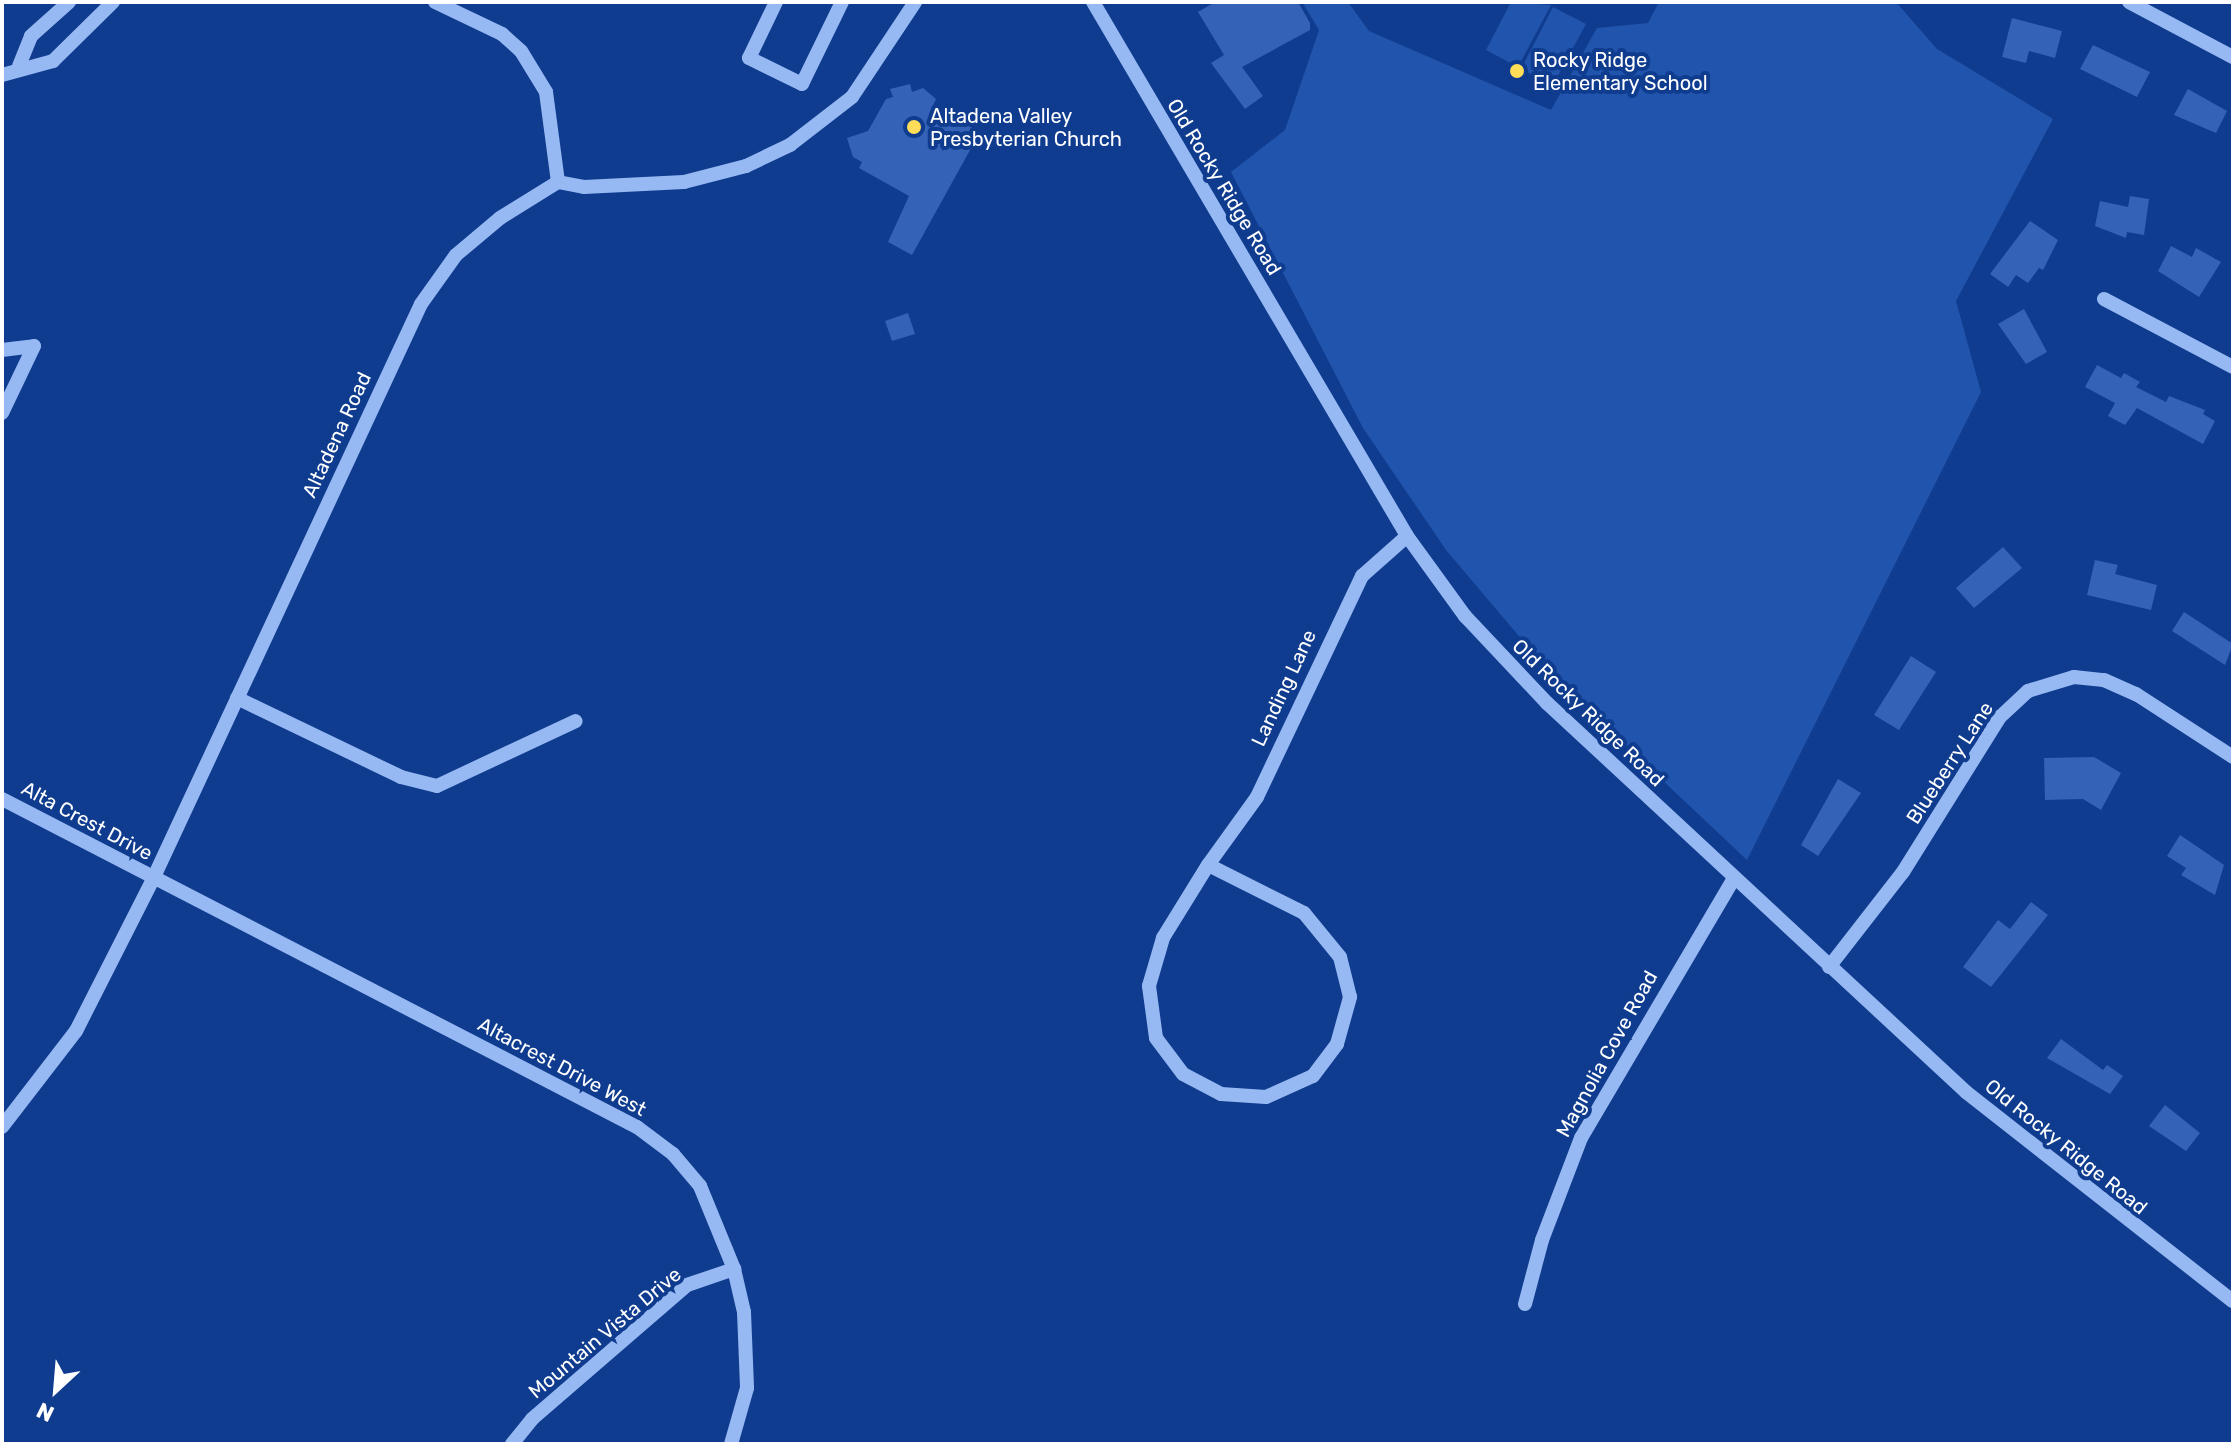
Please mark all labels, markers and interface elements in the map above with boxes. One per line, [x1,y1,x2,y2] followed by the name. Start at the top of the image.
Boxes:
[1533,48,1708,95] place label: Rocky Ridge Elementary School
[1508,62,1526,80] marker: Rocky Ridge Elementary School
[1162,94,1286,280] street label: Old Rocky Ridge Road
[930,104,1122,151] place label: Altadena Valley Presbyterian Church
[905,118,923,136] marker: Altadena Valley Presbyterian Church
[297,368,377,502] street label: Altadena Road
[1247,626,1321,750] street label: Landing Lane
[1507,634,1669,792] street label: Old Rocky Ridge Road
[1901,697,1999,829] street label: Blueberry Lane
[17,776,157,866] street label: Alta Crest Drive
[1551,967,1663,1141] street label: Magnolia Cove Road
[474,1012,650,1122] street label: Altacrest Drive West
[1980,1074,2152,1220] street label: Old Rocky Ridge Road
[524,1262,686,1404] street label: Mountain Vista Drive
[16,1350,96,1430] north arrow
[32,1396,58,1428] text: N

